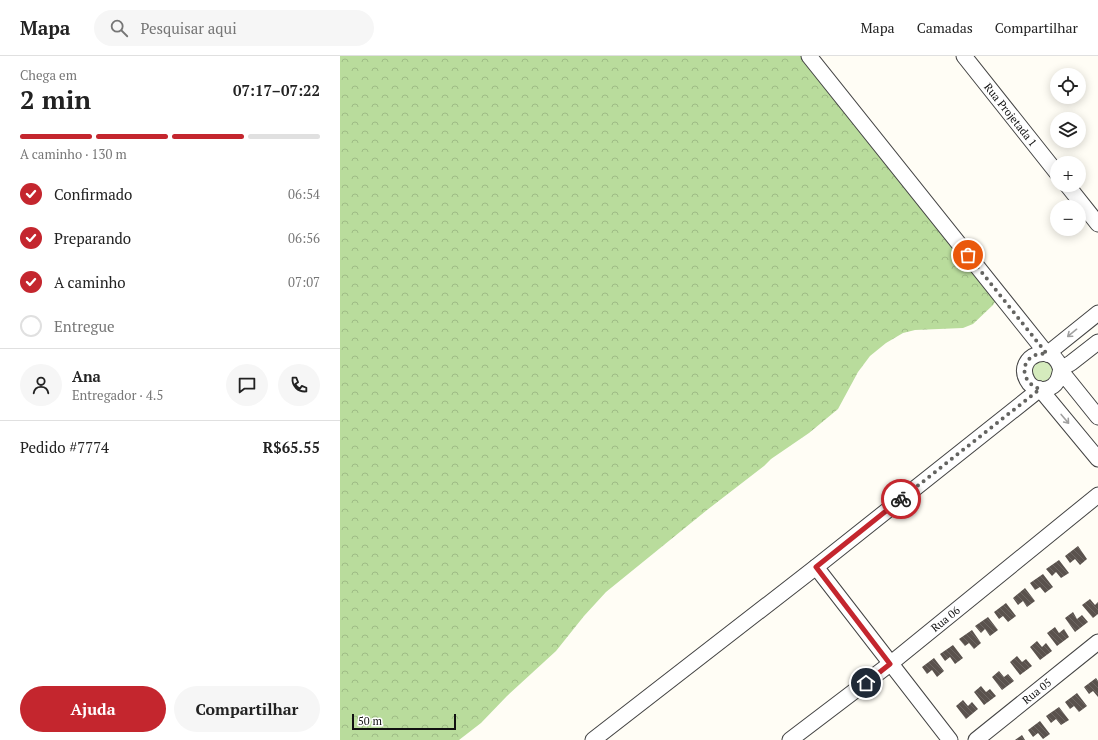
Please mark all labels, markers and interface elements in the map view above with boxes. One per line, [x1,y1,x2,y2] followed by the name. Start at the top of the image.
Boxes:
[94,10,374,46] search box
[20,15,70,40] text: Mapa
[108,17,130,39] icon: search
[140,18,237,38] text: Pesquisar aqui
[860,18,895,37] text: Mapa
[917,18,973,37] text: Camadas
[995,18,1078,37] text: Compartilhar
[20,66,77,84] text: Chega em
[1050,68,1086,236] map controls
[1050,68,1086,104] button: locate
[233,80,320,100] text: 07:17–07:22
[981,80,1040,149] street label: Rua Projetada 1
[20,82,91,116] text: 2 min
[1050,112,1086,148] button: layers
[20,145,127,163] text: A caminho · 130 m
[1050,156,1086,192] button: +
[20,183,42,205] icon: check
[54,184,132,204] text: Confirmado
[288,185,320,203] text: 06:54
[1050,200,1086,236] button: −
[20,227,42,249] icon: check
[54,228,131,248] text: Preparando
[288,229,320,247] text: 06:56
[951,238,985,272] pin
[957,244,979,266] icon: bag
[20,271,42,293] icon: check
[54,272,126,292] text: A caminho
[288,273,320,291] text: 07:07
[54,316,115,336] text: Entregue
[1067,329,1078,338] one-way arrow
[20,364,62,406] button: person
[226,364,268,406] button: chat
[278,364,320,406] button: phone
[72,366,101,386] text: Ana
[72,386,163,404] text: Entregador · 4.5
[1061,414,1070,424] one-way arrow
[20,437,109,457] text: Pedido #7774
[263,437,320,457] text: R$65.55
[881,479,921,519] courier
[890,488,912,510] icon: bike
[928,603,963,635] street label: Rua 06
[849,666,883,700] pin
[855,672,877,694] icon: home
[1019,675,1054,707] street label: Rua 05
[20,686,166,732] button: Ajuda
[174,686,320,732] button: Compartilhar
[352,712,456,731] scale bar
[358,714,382,728] text: 50 m

